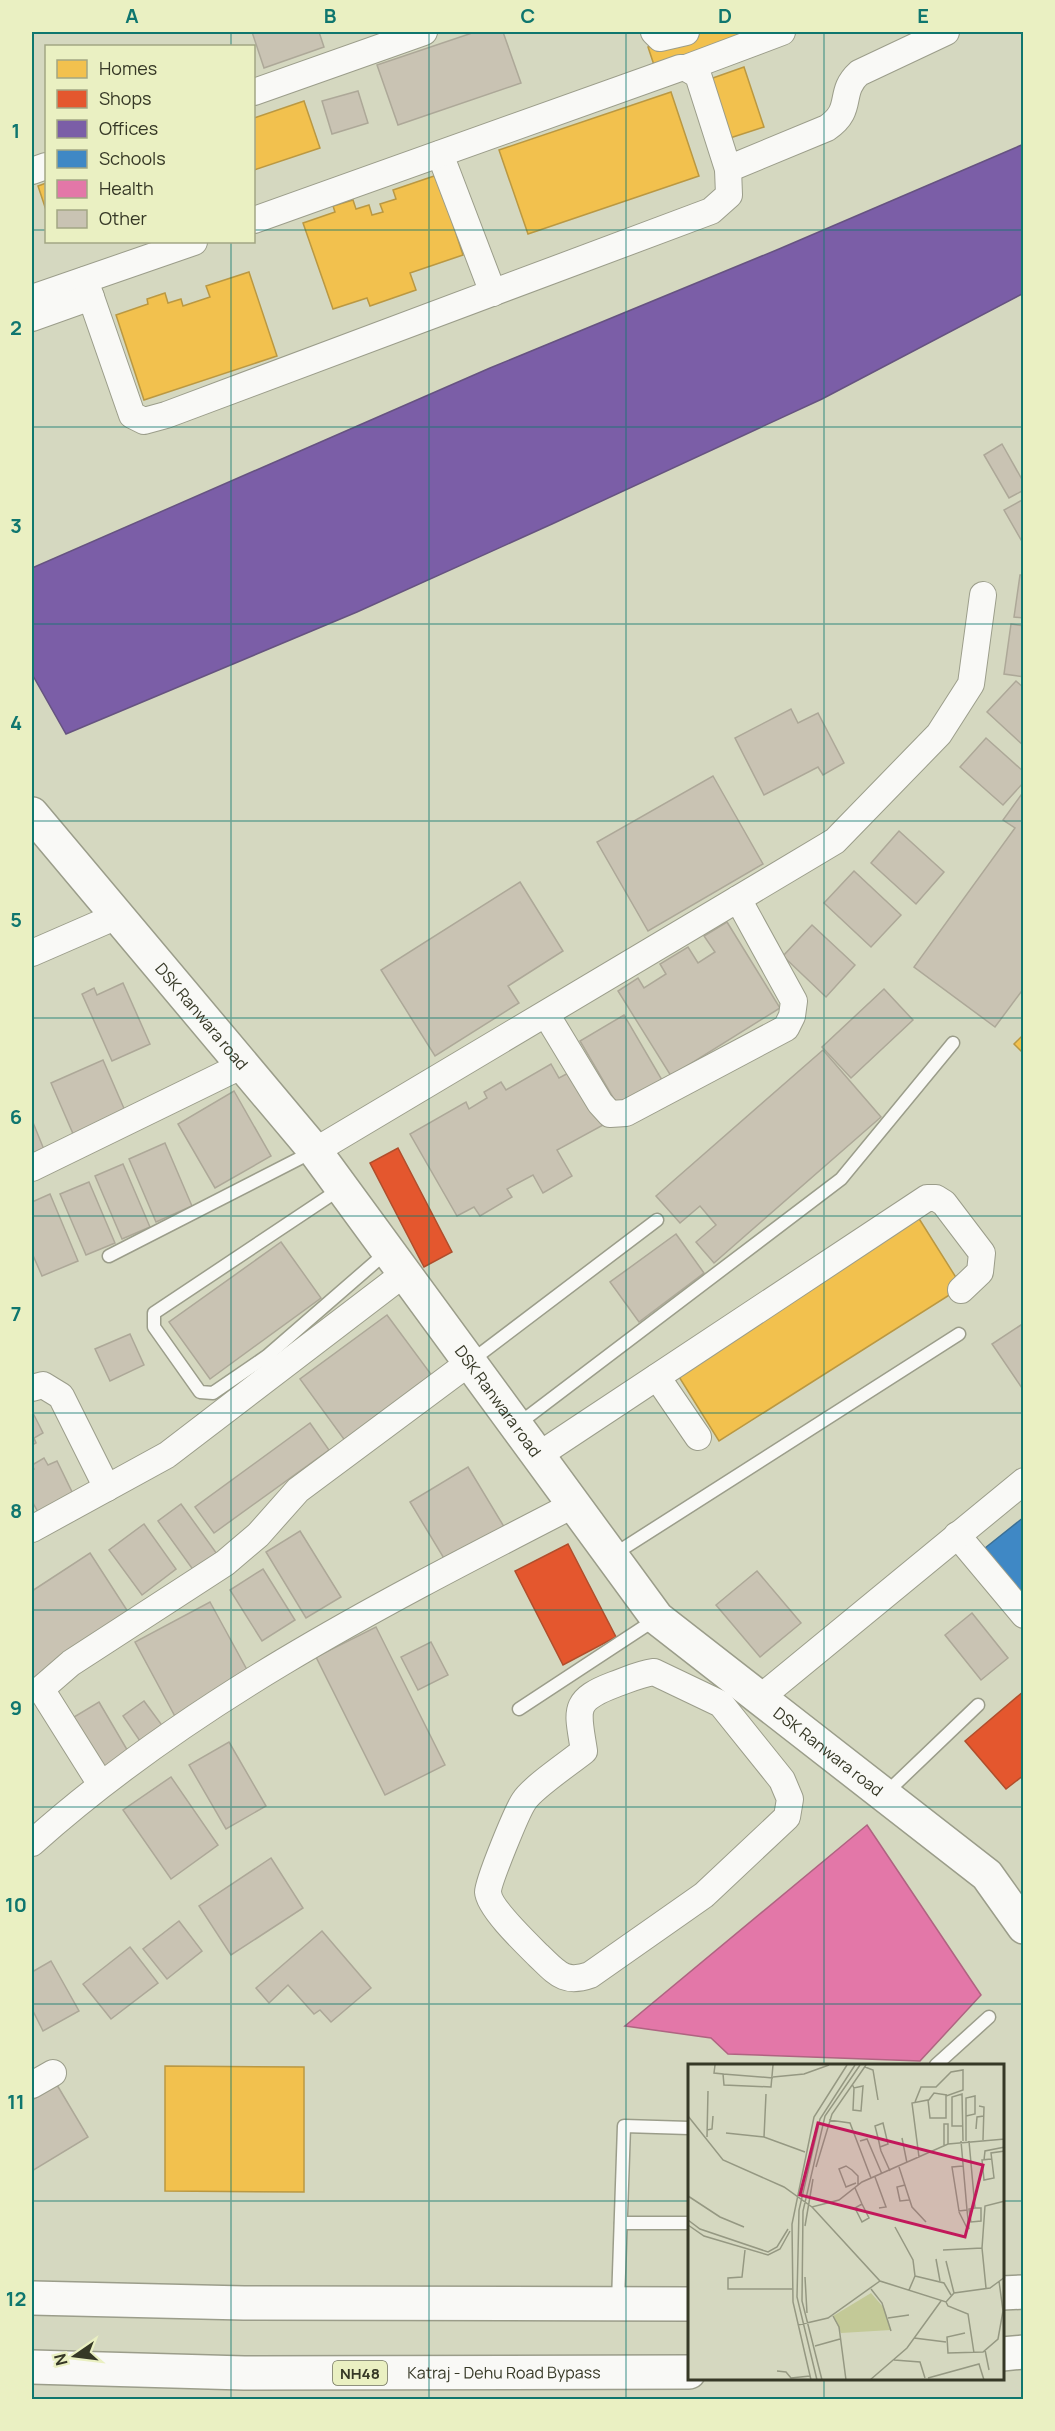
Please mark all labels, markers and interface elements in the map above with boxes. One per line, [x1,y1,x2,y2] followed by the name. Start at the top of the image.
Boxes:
[125,2,139,29] text: A
[324,2,337,29] text: B
[521,2,535,29] text: C
[718,2,732,29] text: D
[917,2,929,29] text: E
[45,45,255,243] legend
[99,56,157,80] text: Homes
[99,86,151,110] text: Shops
[99,116,158,140] text: Offices
[12,117,20,144] text: 1
[99,146,166,170] text: Schools
[99,176,154,200] text: Health
[99,206,147,230] text: Other
[10,314,22,341] text: 2
[10,512,22,539] text: 3
[10,709,22,736] text: 4
[10,906,22,933] text: 5
[151,958,253,1074] street label: DSK Ranwara road
[10,1103,22,1130] text: 6
[11,1300,21,1327] text: 7
[450,1341,546,1461] street label: DSK Ranwara road
[10,1497,22,1524] text: 8
[10,1694,22,1721] text: 9
[769,1702,888,1801] street label: DSK Ranwara road
[5,1891,27,1918] text: 10
[688,2064,1004,2380] inset map
[7,2088,25,2115] text: 11
[6,2285,26,2312] text: 12
[45,2326,105,2386] north arrow
[48,2351,73,2368] text: N
[333,2361,387,2385] road number: NH48
[407,2361,601,2384] street label: Katraj - Dehu Road Bypass

